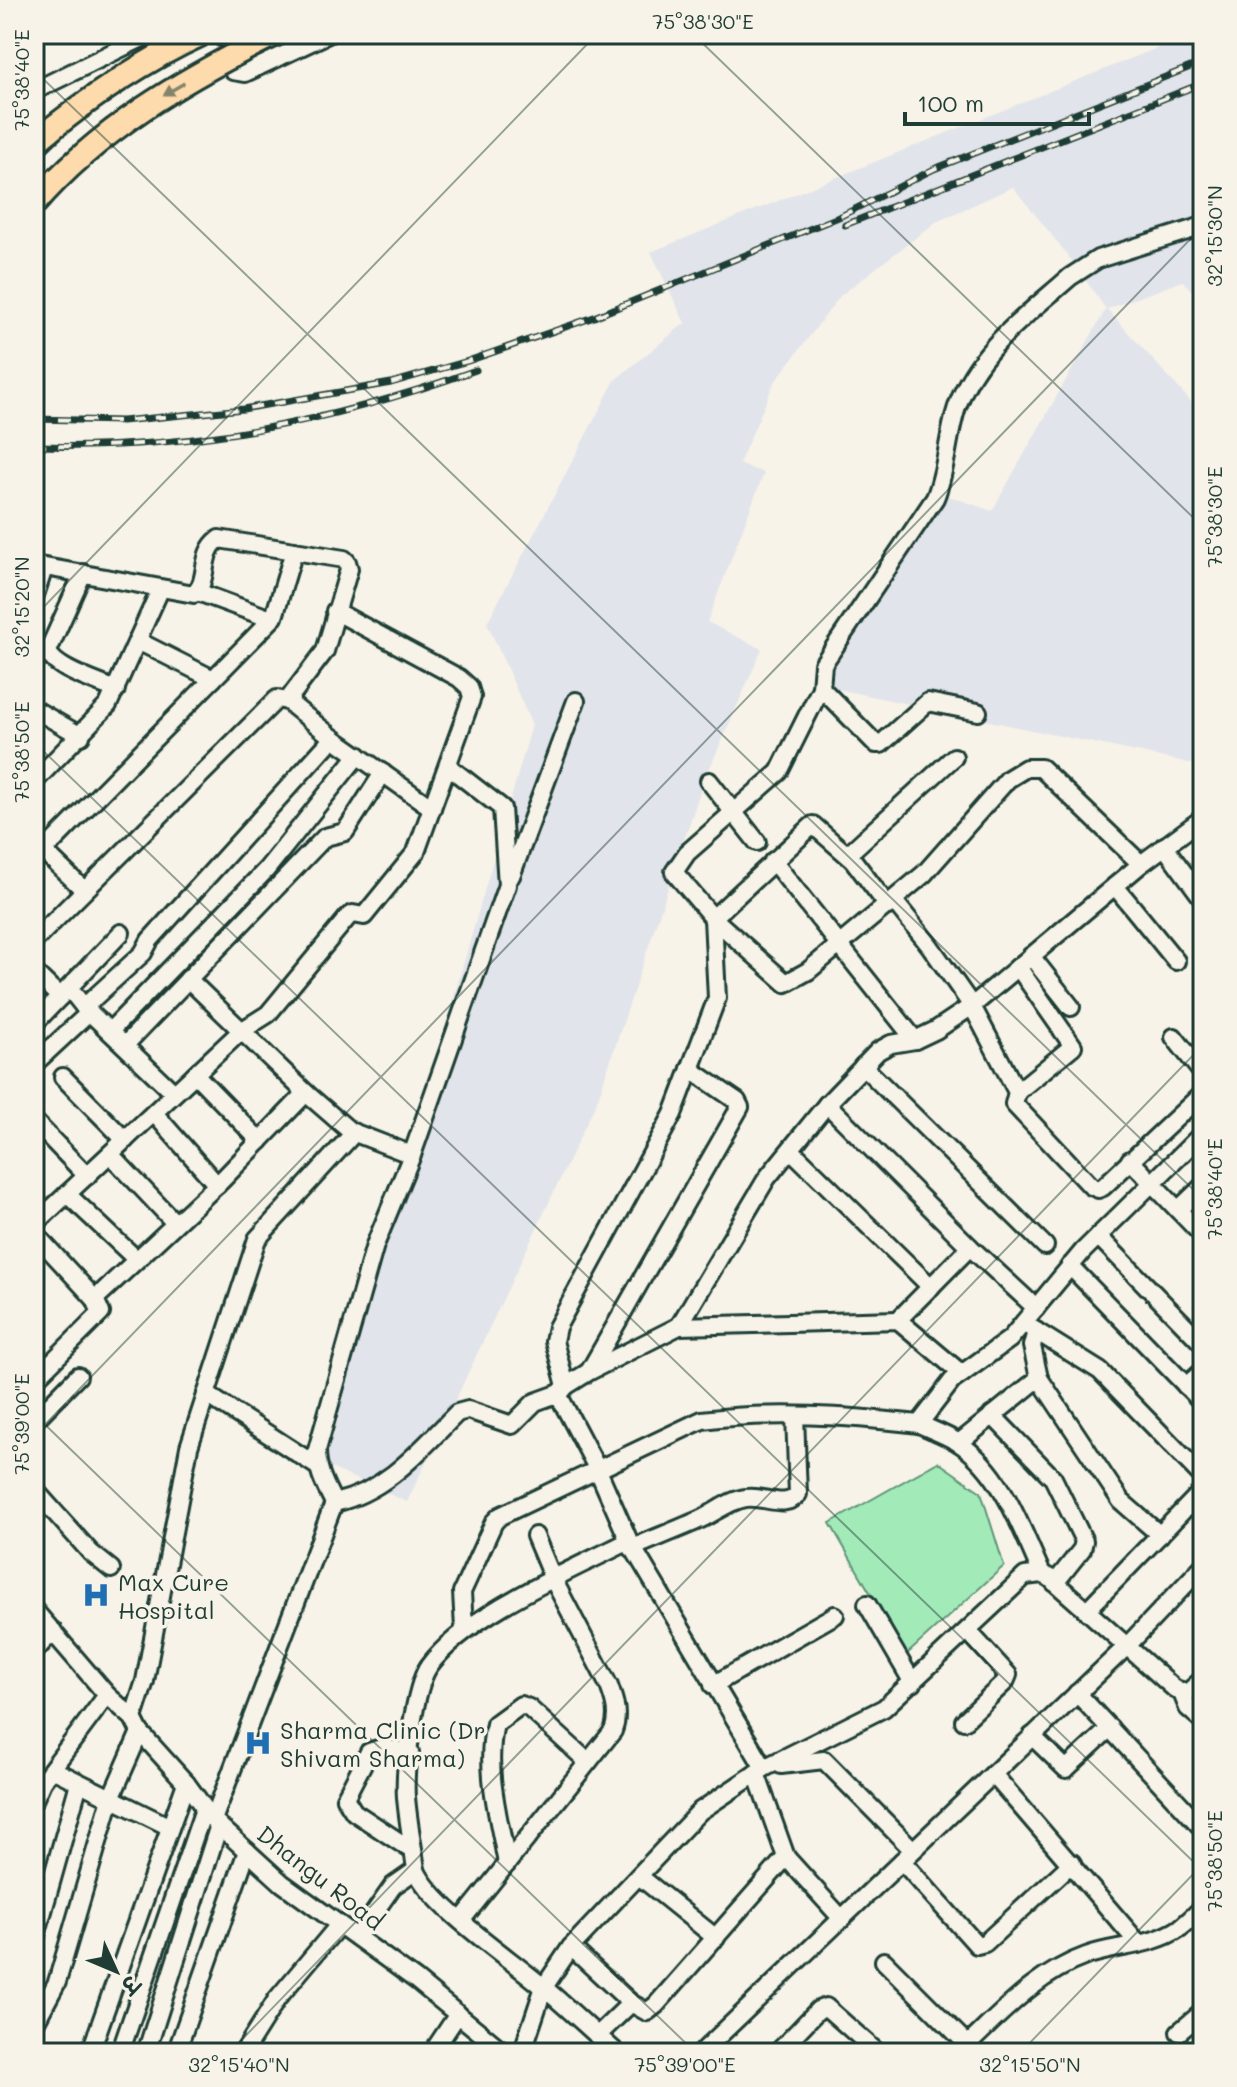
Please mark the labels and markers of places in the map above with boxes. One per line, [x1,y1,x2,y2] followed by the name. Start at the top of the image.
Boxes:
[118,1566,229,1625] place label: Max Cure Hospital
[81,1580,111,1610] hospital icon: Max Cure Hospital
[280,1714,485,1773] place label: Sharma Clinic (Dr Shivam Sharma)
[243,1728,273,1758] hospital icon: Sharma Clinic (Dr Shivam Sharma)

